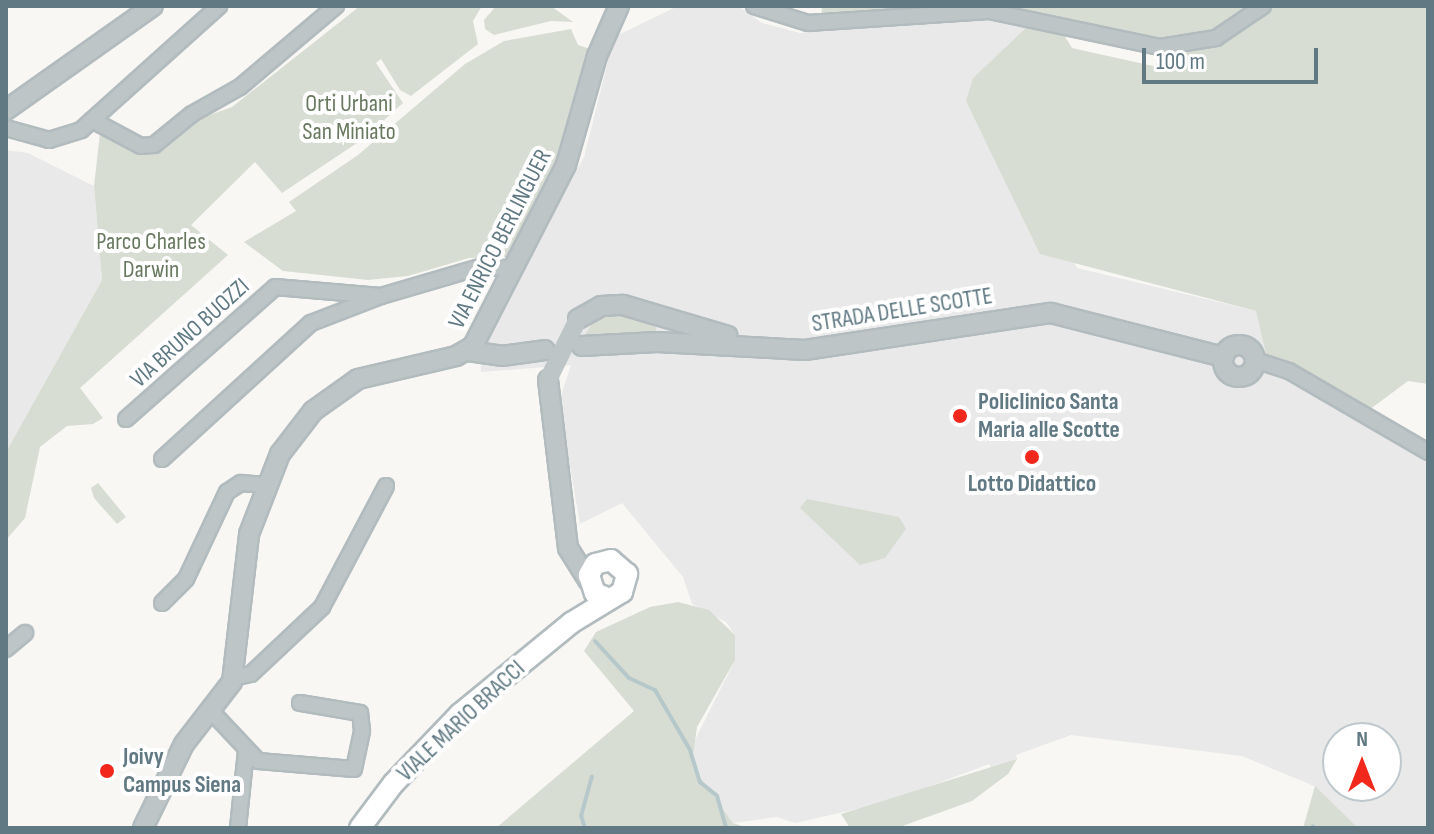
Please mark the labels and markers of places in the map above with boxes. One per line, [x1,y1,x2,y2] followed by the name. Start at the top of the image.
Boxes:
[978,388,1120,444] place label: Policlinico Santa Maria alle Scotte
[949,405,971,427] marker: Policlinico Santa Maria alle Scotte
[1023,448,1041,466] marker: Lotto Didattico
[968,470,1096,498] place label: Lotto Didattico
[123,743,241,799] place label: Joivy Campus Siena
[98,762,116,780] marker: Joivy Campus Siena

